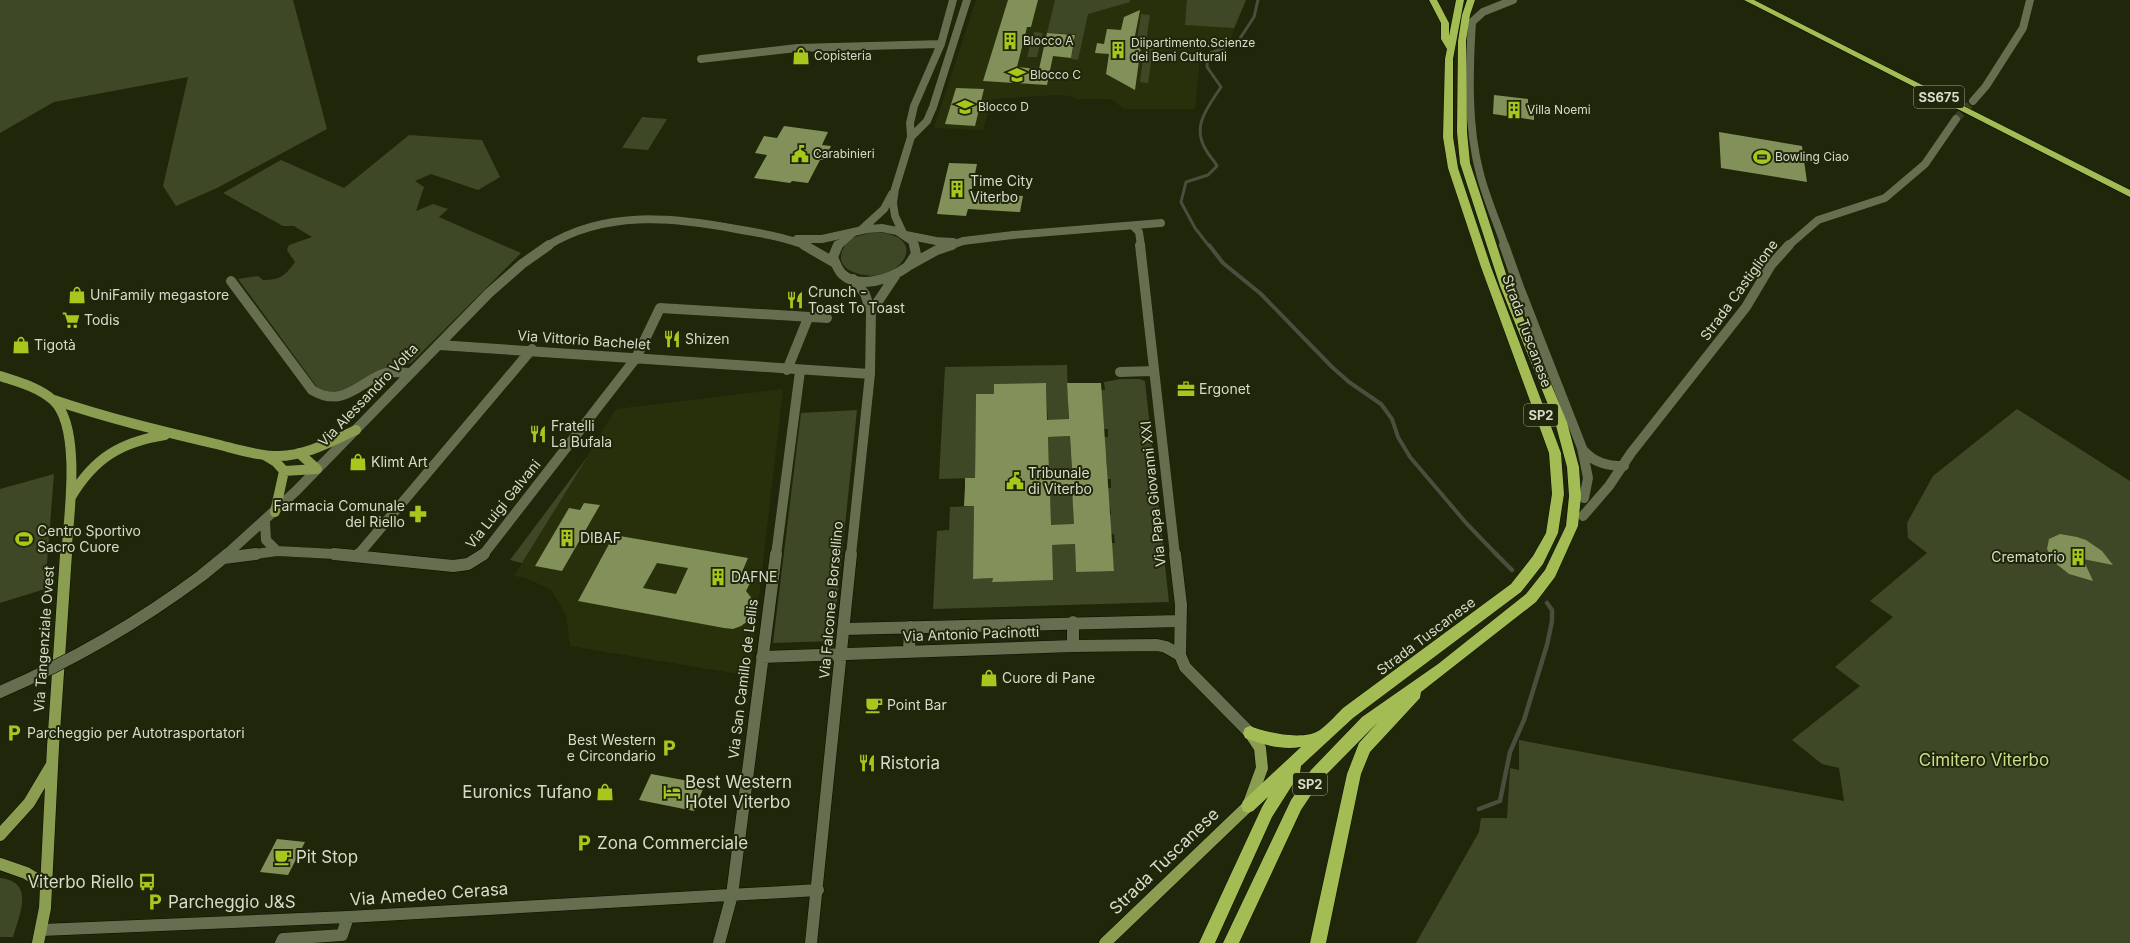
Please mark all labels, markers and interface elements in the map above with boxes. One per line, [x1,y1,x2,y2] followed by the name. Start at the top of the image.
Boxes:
[1000,31,1020,51] building icon: Blocco A
[1023,33,1074,48] place label: Blocco A
[1131,35,1255,64] place label: Diipartimento.Scienze dei Beni Culturali
[1108,40,1128,60] building icon: Diipartimento.Scienze dei Beni Culturali
[791,46,811,66] shop icon: Copisteria
[814,48,872,63] place label: Copisteria
[1007,65,1027,85] school or university icon: Blocco C
[1030,67,1081,82] place label: Blocco C
[1914,86,1964,108] road number: SS675
[955,97,975,117] school or university icon: Blocco D
[978,99,1029,114] place label: Blocco D
[1504,100,1524,120] building icon: Villa Noemi
[1527,102,1591,117] place label: Villa Noemi
[790,144,810,164] public building icon: Carabinieri
[813,146,875,161] place label: Carabinieri
[1752,147,1772,167] sports icon: Bowling Ciao
[1775,149,1849,164] place label: Bowling Ciao
[970,172,1033,205] place label: Time City Viterbo
[947,179,967,199] building icon: Time City Viterbo
[1696,236,1781,344] street label: Strada Castiglione
[1499,272,1556,390] street label: Strada Tuscanese
[808,283,905,316] place label: Crunch - Toast To Toast
[67,285,87,305] shop icon: UniFamily megastore
[90,286,229,303] place label: UniFamily megastore
[785,290,805,310] restaurant icon: Crunch - Toast To Toast
[61,310,81,330] supermarket icon: Todis
[84,311,120,328] place label: Todis
[517,326,652,353] street label: Via Vittorio Bachelet
[662,329,682,349] restaurant icon: Shizen
[685,330,730,347] place label: Shizen
[11,335,31,355] shop icon: Tigotà
[34,336,76,353] place label: Tigotà
[314,340,421,450] street label: Via Alessandro Volta
[1176,379,1196,399] office icon: Ergonet
[1199,380,1251,397] place label: Ergonet
[1524,404,1558,426] road number: SP2
[551,417,612,450] place label: Fratelli La Bufala
[1136,420,1169,568] street label: Via Papa Giovanni XXI
[528,424,548,444] restaurant icon: Fratelli La Bufala
[348,452,368,472] shop icon: Klimt Art
[371,453,428,470] place label: Klimt Art
[462,456,544,552] street label: Via Luigi Galvani
[1028,464,1092,497] place label: Tribunale di Viterbo
[1005,471,1025,491] public building icon: Tribunale di Viterbo
[274,497,405,530] place label: Farmacia Comunale del Riello
[408,504,428,524] pharmacy icon: Farmacia Comunale del Riello
[815,520,846,679] street label: Via Falcone e Borsellino
[37,522,141,555] place label: Centro Sportivo Sacro Cuore
[557,528,577,548] building icon: DIBAF
[14,529,34,549] sports icon: Centro Sportivo Sacro Cuore
[580,529,621,546] place label: DIBAF
[2068,547,2088,567] building icon: Crematorio
[1991,548,2065,565] place label: Crematorio
[30,565,57,713] street label: Via Tangenziale Ovest
[708,567,728,587] building icon: DAFNE
[731,568,778,585] place label: DAFNE
[1373,593,1478,678] street label: Strada Tuscanese
[724,598,761,760] street label: Via San Camillo de Lellis
[902,623,1040,644] street label: Via Antonio Pacinotti
[979,668,999,688] shop icon: Cuore di Pane
[1002,669,1095,686] place label: Cuore di Pane
[864,695,884,715] cafe icon: Point Bar
[887,696,947,713] place label: Point Bar
[4,723,24,743] parking icon: Parcheggio per Autotrasportatori
[27,724,245,741] place label: Parcheggio per Autotrasportatori
[567,731,656,764] place label: Best Western e Circondario
[659,738,679,758] parking icon: Best Western e Circondario
[1919,750,2049,770] park label: Cimitero Viterbo
[857,753,877,773] restaurant icon: Ristoria
[880,753,940,773] place label: Ristoria
[685,772,792,812] place label: Best Western Hotel Viterbo
[1293,773,1327,795] road number: SP2
[462,782,592,802] place label: Euronics Tufano
[595,782,615,802] shop icon: Euronics Tufano
[662,782,682,802] hotel icon: Best Western Hotel Viterbo
[1105,804,1223,918] street label: Strada Tuscanese
[574,833,594,853] parking icon: Zona Commerciale
[597,833,748,853] place label: Zona Commerciale
[273,847,293,867] cafe icon: Pit Stop
[296,847,358,867] place label: Pit Stop
[27,872,134,892] place label: Viterbo Riello
[137,872,157,892] bus stop icon: Viterbo Riello
[349,878,509,910] street label: Via Amedeo Cerasa
[145,892,165,912] parking icon: Parcheggio J&S
[168,892,296,912] place label: Parcheggio J&S

